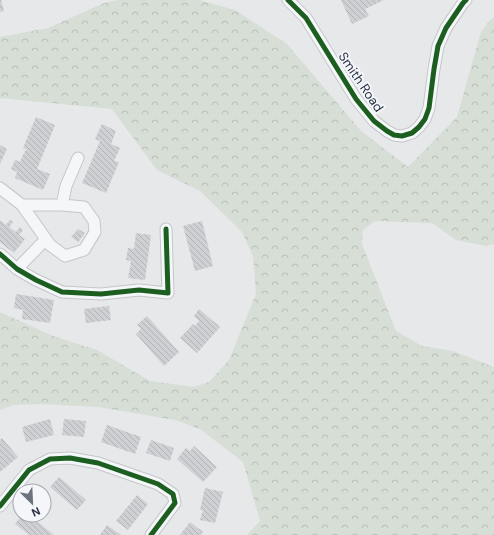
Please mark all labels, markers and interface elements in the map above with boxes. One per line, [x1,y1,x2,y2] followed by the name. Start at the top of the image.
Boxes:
[335,49,387,115] street label: Smith Road
[12,483,52,523] north arrow
[30,504,43,520] text: N

